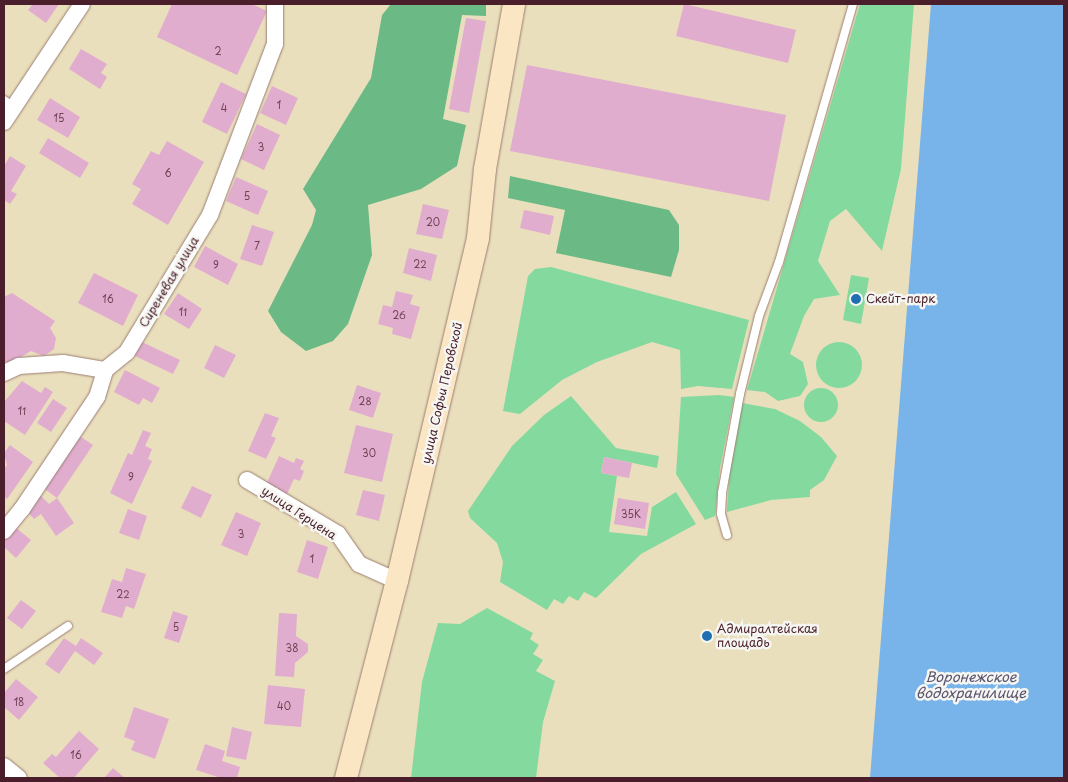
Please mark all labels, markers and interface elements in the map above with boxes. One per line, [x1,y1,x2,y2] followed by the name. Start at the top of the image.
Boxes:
[214,45,222,57] house number: 2
[277,99,281,111] house number: 1
[221,102,227,114] house number: 4
[54,112,64,124] house number: 15
[258,141,264,153] house number: 3
[164,167,172,179] house number: 6
[244,190,250,202] house number: 5
[426,216,440,228] house number: 20
[136,234,202,330] street label: Сиреневая улица
[254,240,260,252] house number: 7
[413,258,427,270] house number: 22
[213,259,219,271] house number: 9
[866,292,935,306] place label: Скейт-парк
[102,293,114,305] house number: 16
[850,293,862,305] marker: Скейт-парк
[179,306,187,318] house number: 11
[392,309,406,321] house number: 26
[419,320,465,466] street label: улица Софьи Перовской
[358,395,372,407] house number: 28
[18,405,26,417] house number: 11
[362,447,376,459] house number: 30
[128,471,134,483] house number: 9
[259,483,339,543] street label: улица Герцена
[621,508,641,520] house number: 35К
[238,528,244,540] house number: 3
[310,553,314,565] house number: 1
[116,588,130,600] house number: 22
[173,621,179,633] house number: 5
[717,622,818,650] place label: Адмиралтейская площадь
[701,630,713,642] marker: Адмиралтейская площадь
[286,642,298,654] house number: 38
[916,669,1026,702] water label: Воронежское водохранилище
[14,696,24,708] house number: 18
[277,700,291,712] house number: 40
[70,749,82,761] house number: 16

